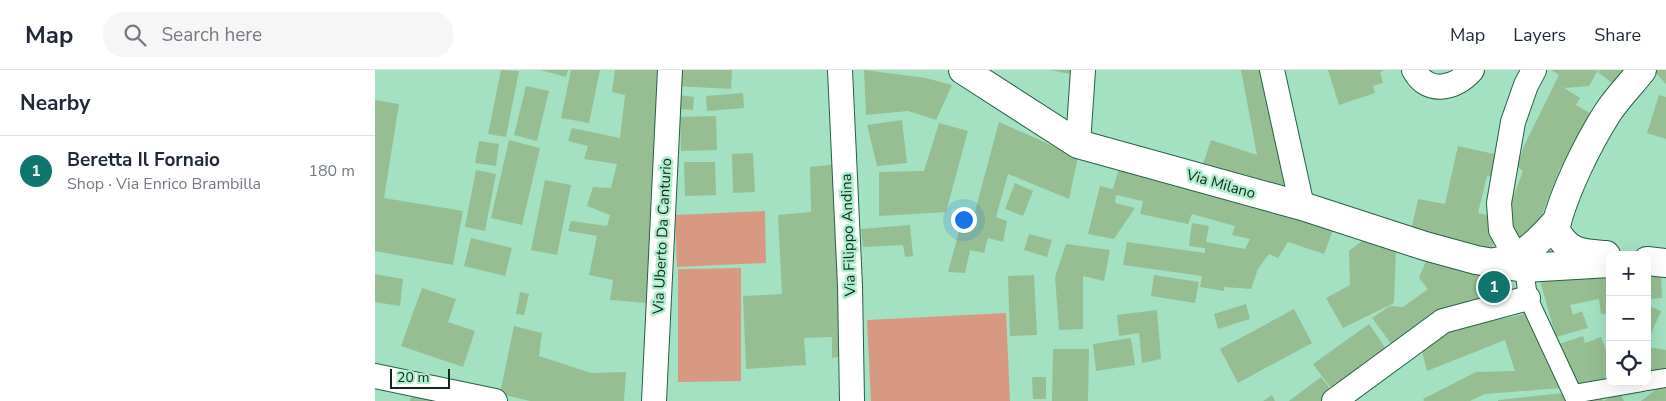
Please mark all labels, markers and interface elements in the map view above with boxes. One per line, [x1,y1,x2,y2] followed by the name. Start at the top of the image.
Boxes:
[103,12,453,57] search box
[25,19,73,51] text: Map
[121,21,149,49] icon: search
[161,22,262,48] text: Search here
[1450,23,1485,47] text: Map
[1513,23,1566,47] text: Layers
[1594,23,1641,47] text: Share
[20,89,90,117] text: Nearby
[67,147,220,173] text: Beretta Il Fornaio
[648,157,676,316] street label: Via Uberto Da Canturio
[31,160,41,182] text: 1
[308,160,355,182] text: 180 m
[1183,164,1258,203] street label: Via Milano
[67,173,261,195] text: Shop · Via Enrico Brambilla
[836,173,860,298] street label: Via Filippo Andina
[951,207,977,233] your location
[1606,251,1651,386] map controls
[1606,251,1651,296] button: +
[1478,268,1510,306] pin: 1
[1606,296,1651,341] button: −
[1606,341,1651,386] button: locate
[390,366,450,389] scale bar
[397,368,429,387] text: 20 m

